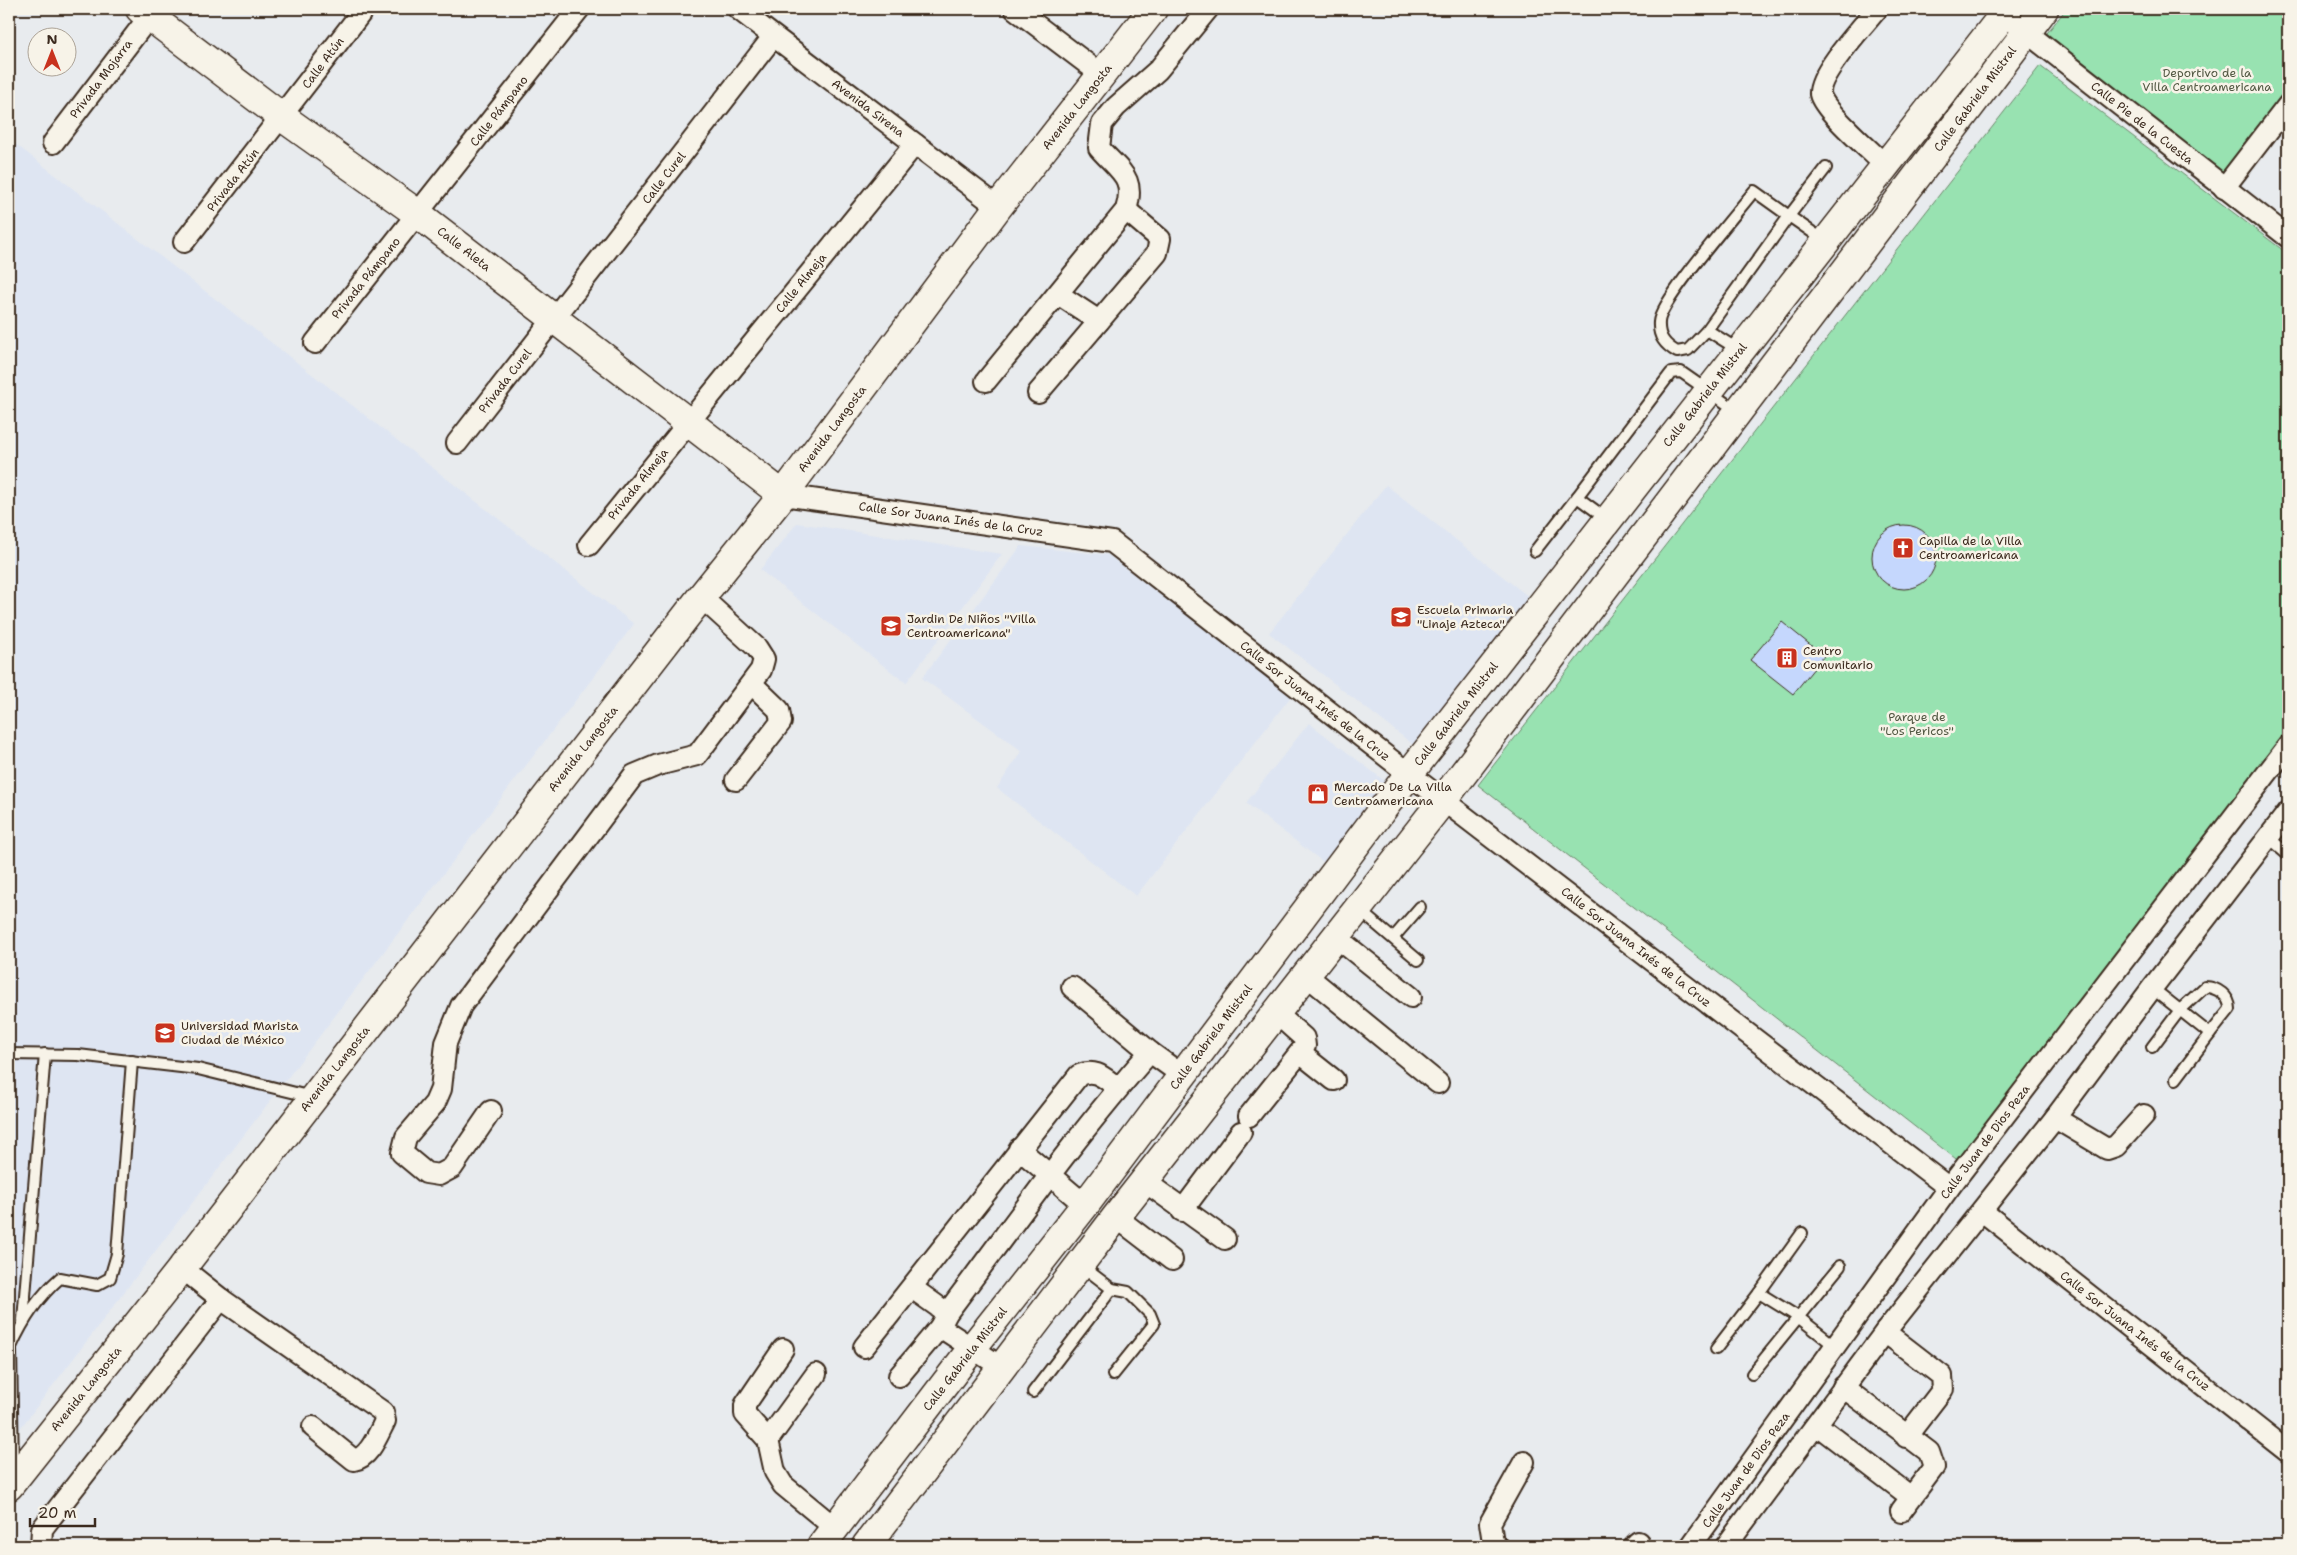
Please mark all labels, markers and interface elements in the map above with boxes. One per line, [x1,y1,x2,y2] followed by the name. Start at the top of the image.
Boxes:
[28,28,78,78] north arrow
[46,30,58,48] text: N
[298,34,348,92] street label: Calle Atún
[66,36,136,122] street label: Privada Mojarra
[1930,43,2020,155] street label: Calle Gabriela Mistral
[1038,60,1116,153] street label: Avenida Langosta
[2142,65,2272,95] park label: Deportivo de la Villa Centroamericana
[466,72,532,150] street label: Calle Pámpano
[828,75,908,141] street label: Avenida Sirena
[2088,78,2197,168] street label: Calle Pie de la Cuesta
[203,145,263,215] street label: Privada Atún
[639,148,690,207] street label: Calle Curel
[434,223,495,275] street label: Calle Aleta
[328,234,404,322] street label: Privada Pámpano
[772,249,830,316] street label: Calle Almeja
[1659,339,1751,450] street label: Calle Gabriela Mistral
[475,345,535,416] street label: Privada Curel
[794,382,870,476] street label: Avenida Langosta
[604,444,672,523] street label: Privada Almeja
[858,498,1044,540] street label: Calle Sor Juana Inés de la Cruz
[1919,533,2022,563] place label: Capilla de la Villa Centroamericana
[1891,536,1915,560] church icon: Capilla de la Villa Centroamericana
[1417,602,1514,632] place label: Escuela Primaria "Linaje Azteca"
[1389,605,1413,629] school or university icon: Escuela Primaria "Linaje Azteca"
[907,611,1036,641] place label: Jardin De Niños "Villa Centroamericana"
[879,614,903,638] school or university icon: Jardin De Niños "Villa Centroamericana"
[1237,637,1393,765] street label: Calle Sor Juana Inés de la Cruz
[1803,643,1873,673] place label: Centro Comunitario
[1775,646,1799,670] building icon: Centro Comunitario
[1410,658,1502,769] street label: Calle Gabriela Mistral
[544,702,622,795] street label: Avenida Langosta
[1880,709,1954,739] park label: Parque de "Los Pericos"
[1334,779,1452,809] place label: Mercado De La Villa Centroamericana
[1306,782,1330,806] shop icon: Mercado De La Villa Centroamericana
[1558,883,1714,1011] street label: Calle Sor Juana Inés de la Cruz
[1166,981,1256,1093] street label: Calle Gabriela Mistral
[181,1018,299,1048] place label: Universidad Marista Ciudad de México
[153,1021,177,1045] school or university icon: Universidad Marista Ciudad de México
[296,1022,374,1115] street label: Avenida Langosta
[1937,1081,2034,1203] street label: Calle Juan de Dios Peza
[2057,1267,2213,1395] street label: Calle Sor Juana Inés de la Cruz
[919,1303,1011,1414] street label: Calle Gabriela Mistral
[47,1343,126,1435] street label: Avenida Langosta
[1699,1408,1794,1531] street label: Calle Juan de Dios Peza
[30,1495,95,1527] scale bar
[38,1503,77,1523] text: 20 m

